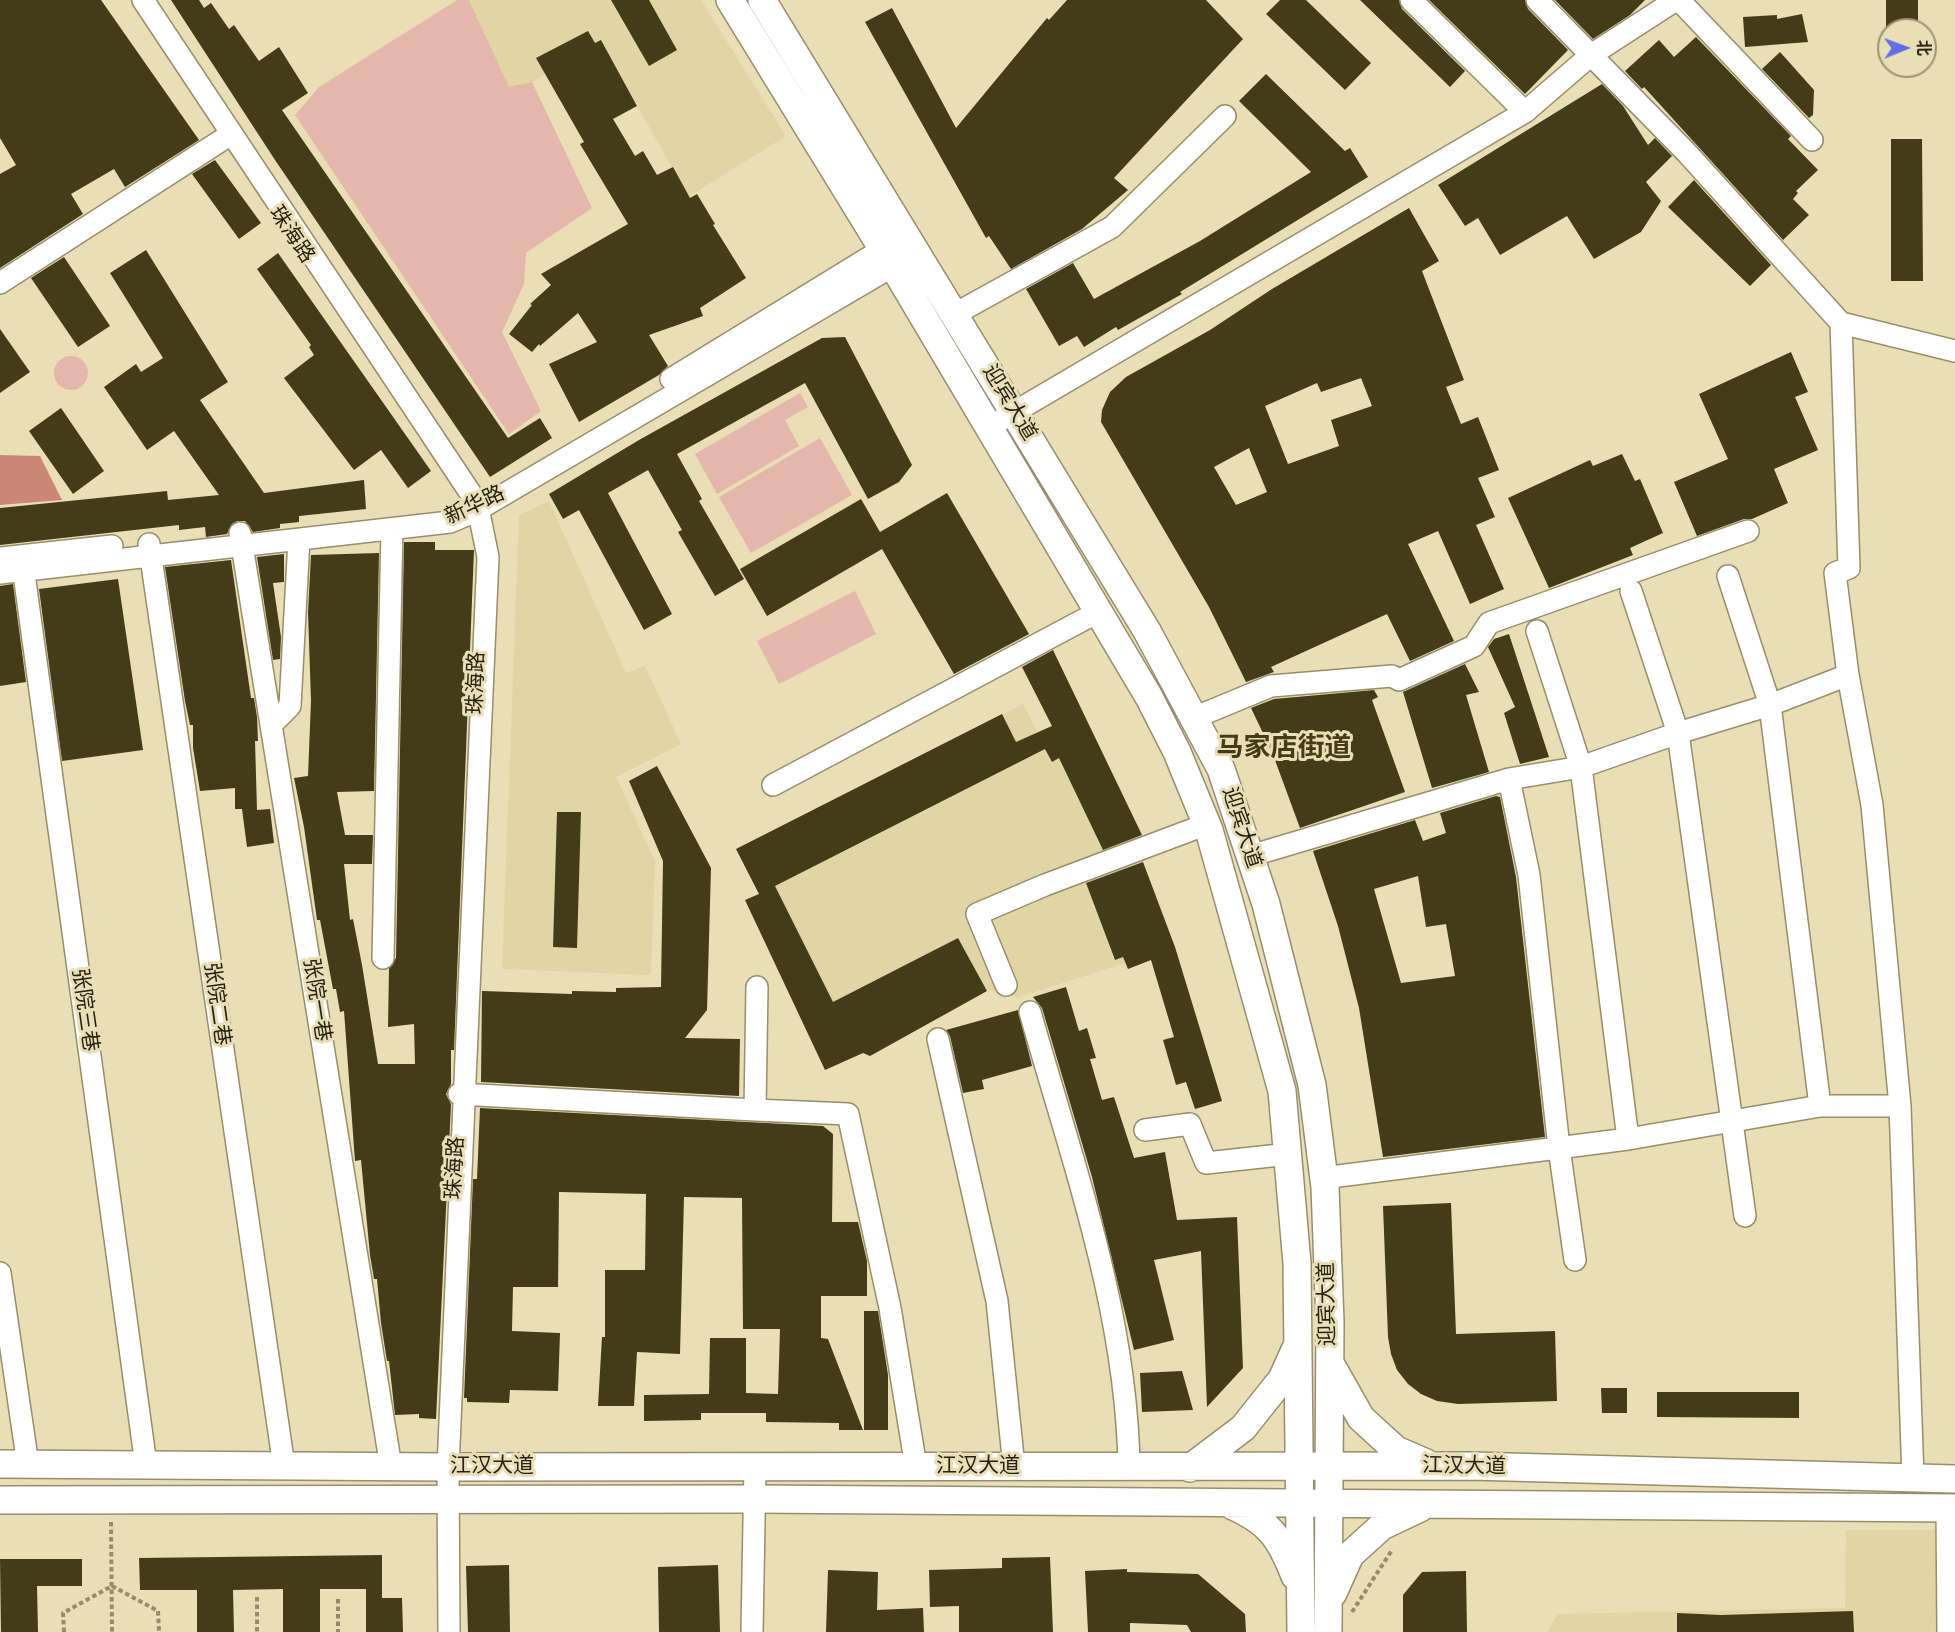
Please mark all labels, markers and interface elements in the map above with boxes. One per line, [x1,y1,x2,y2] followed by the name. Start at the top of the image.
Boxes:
[1877,18,1937,78] north arrow
[1914,40,1933,56] text: 北
[263,202,319,268] street label: 珠海路
[977,361,1041,445] street label: 迎宾大道
[441,481,509,531] street label: 新华路
[463,651,491,715] street label: 珠海路
[1217,733,1351,765] district label: 马家店街道
[1216,784,1266,872] street label: 迎宾大道
[297,957,335,1043] street label: 张院一巷
[198,961,234,1047] street label: 张院二巷
[66,967,102,1053] street label: 张院三巷
[442,1136,470,1200] street label: 珠海路
[1315,1262,1341,1346] street label: 迎宾大道
[450,1454,534,1480] street label: 江汉大道
[936,1454,1020,1480] street label: 江汉大道
[1422,1454,1506,1480] street label: 江汉大道

